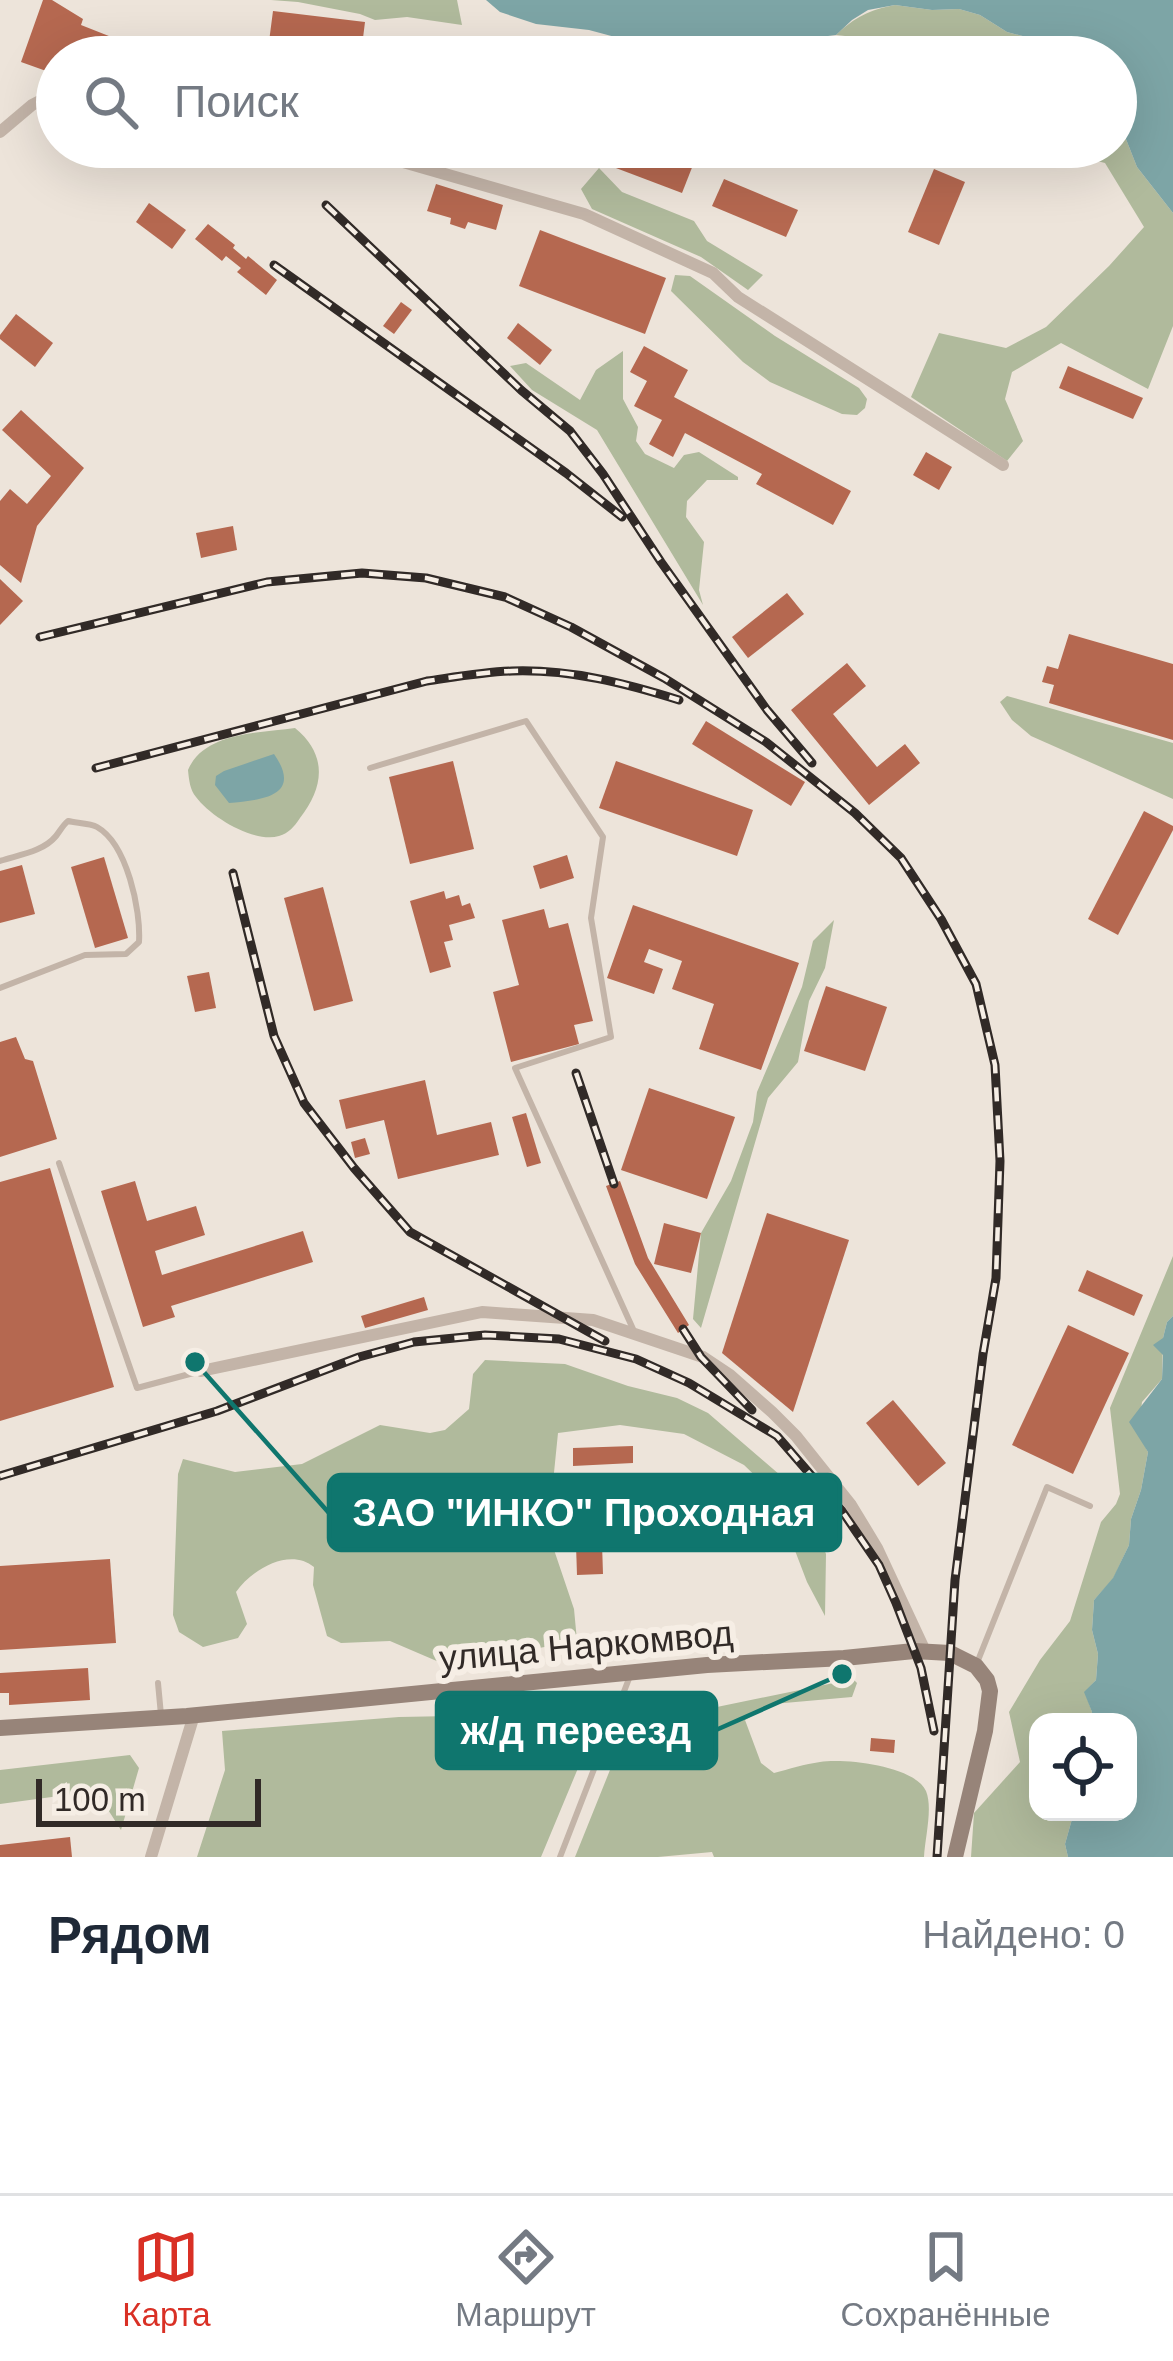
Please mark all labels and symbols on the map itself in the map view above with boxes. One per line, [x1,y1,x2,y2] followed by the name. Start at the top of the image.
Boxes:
[329,1475,840,1550] callout: ЗАО "ИНКО" Проходная
[353,1491,815,1534] text: ЗАО "ИНКО" Проходная
[437,1612,735,1679] street label: улица Наркомвод
[437,1693,716,1768] callout: ж/д переезд
[460,1709,692,1752] text: ж/д переезд
[36,1773,261,1826] scale bar

